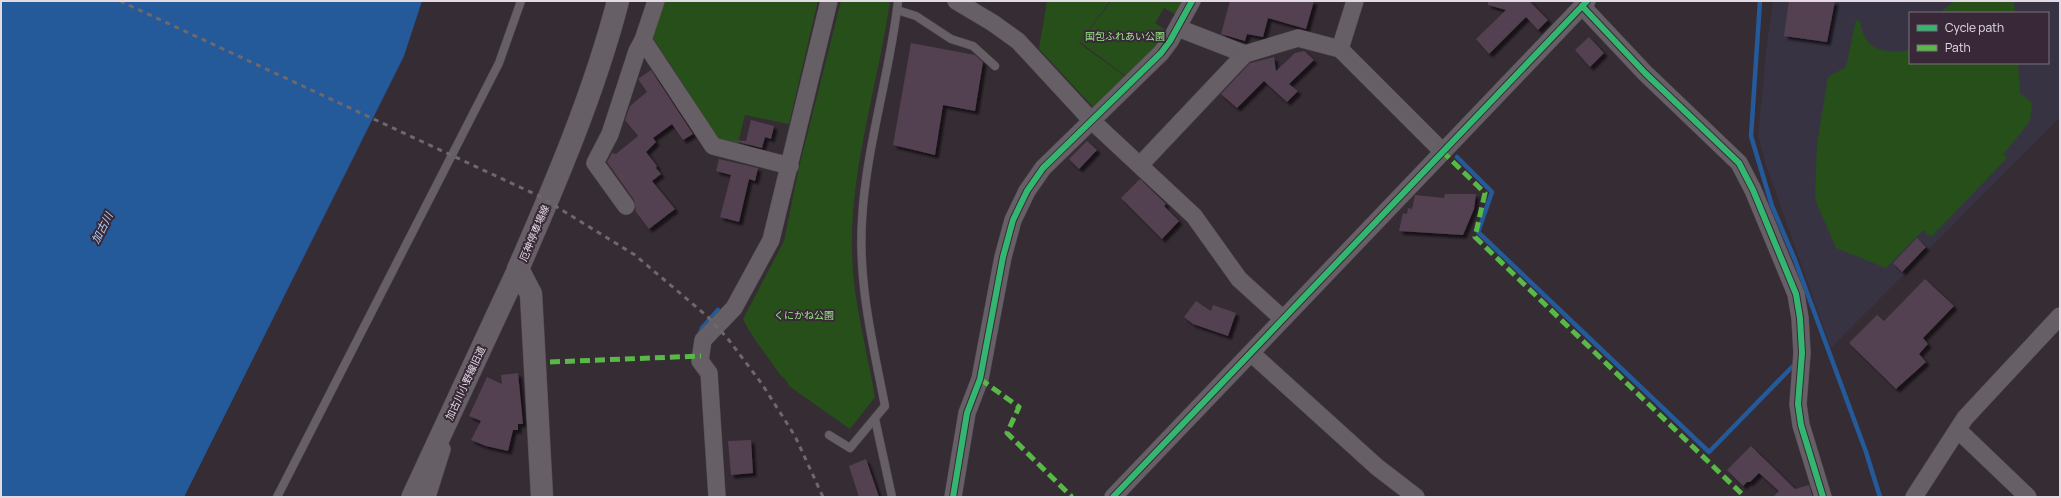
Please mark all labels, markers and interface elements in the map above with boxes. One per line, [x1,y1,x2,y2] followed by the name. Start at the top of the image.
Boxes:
[1909,12,2049,64] legend
[1945,19,2004,36] text: Cycle path
[1085,29,1165,43] park label: 国包ふれあい公園
[1945,39,1971,56] text: Path
[516,203,552,263] street label: 厄神停車場線
[87,209,116,246] water label: 加古川
[774,308,834,322] park label: くにかね公園
[442,344,488,422] street label: 加古川小野線旧道

